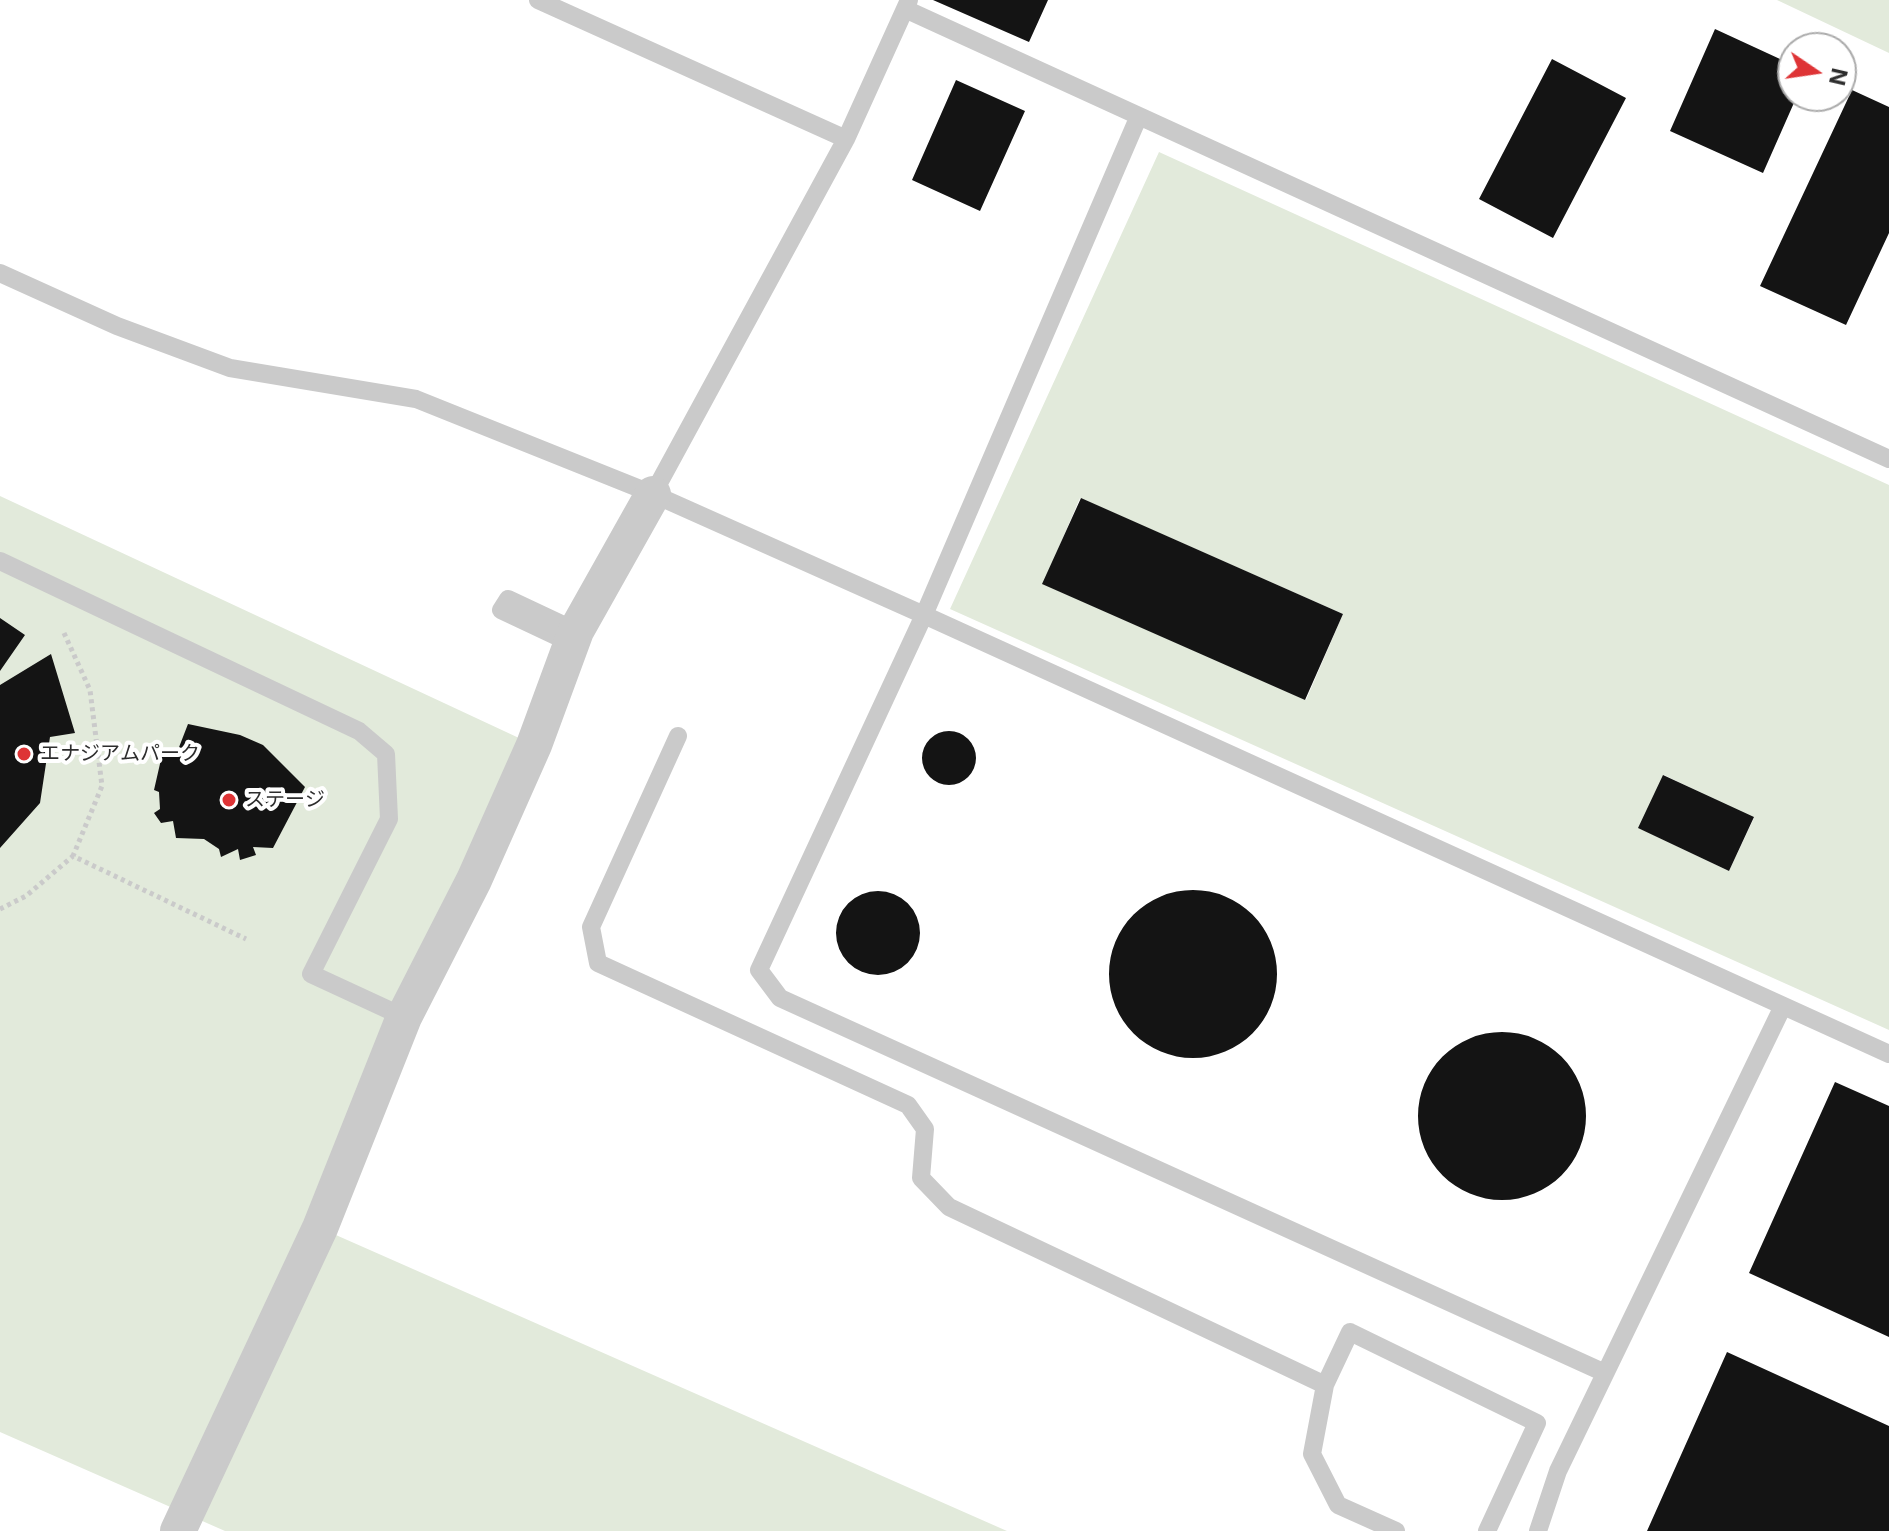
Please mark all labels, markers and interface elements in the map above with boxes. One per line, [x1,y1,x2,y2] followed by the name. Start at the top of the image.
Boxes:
[1777,32,1857,112] north arrow
[1824,66,1853,88] text: N
[40,742,200,766] place label: エナジアムパーク
[15,745,33,763] marker: エナジアムパーク
[245,788,325,812] place label: ステージ
[220,791,238,809] marker: ステージ

